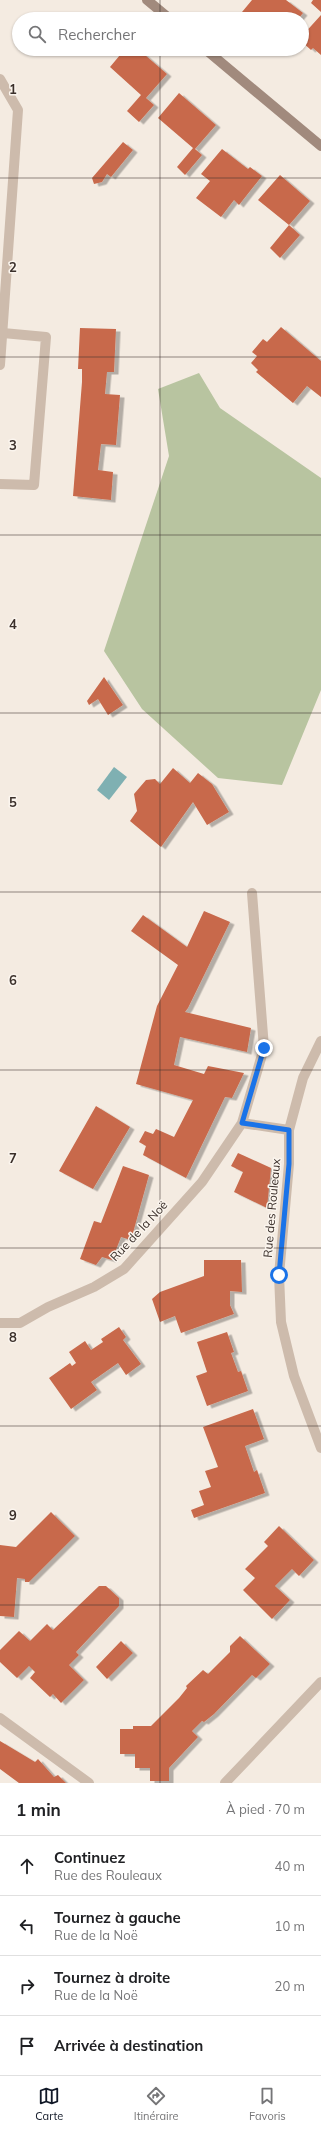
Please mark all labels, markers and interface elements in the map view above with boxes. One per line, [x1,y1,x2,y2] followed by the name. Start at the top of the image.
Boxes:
[12,12,309,56] search box
[26,23,48,45] icon: search
[58,25,136,44] text: Rechercher
[9,81,17,97] text: 1
[9,259,17,275] text: 2
[9,437,17,453] text: 3
[9,616,17,632] text: 4
[9,794,17,810] text: 5
[9,972,17,988] text: 6
[255,1039,273,1057] route end
[9,1150,17,1166] text: 7
[260,1157,283,1258] street label: Rue des Rouleaux
[107,1197,170,1264] street label: Rue de la Noë
[270,1266,288,1284] route start
[9,1329,17,1345] text: 8
[9,1507,17,1523] text: 9
[16,1799,61,1820] text: 1 min
[226,1801,305,1817] text: À pied · 70 m
[54,1848,125,1867] text: Continuez
[16,1855,38,1877] icon: ahead
[275,1858,305,1874] text: 40 m
[54,1867,162,1883] text: Rue des Rouleaux
[54,1908,181,1927] text: Tournez à gauche
[16,1915,38,1937] icon: left
[275,1918,305,1934] text: 10 m
[54,1927,138,1943] text: Rue de la Noë
[54,1968,170,1987] text: Tournez à droite
[16,1975,38,1997] icon: right
[275,1978,305,1994] text: 20 m
[54,1987,138,2003] text: Rue de la Noë
[16,2035,38,2057] icon: arrive
[54,2036,203,2055] text: Arrivée à destination
[35,2085,63,2123] tab: Carte
[134,2085,179,2123] tab: Itinéraire
[249,2085,286,2123] tab: Favoris

